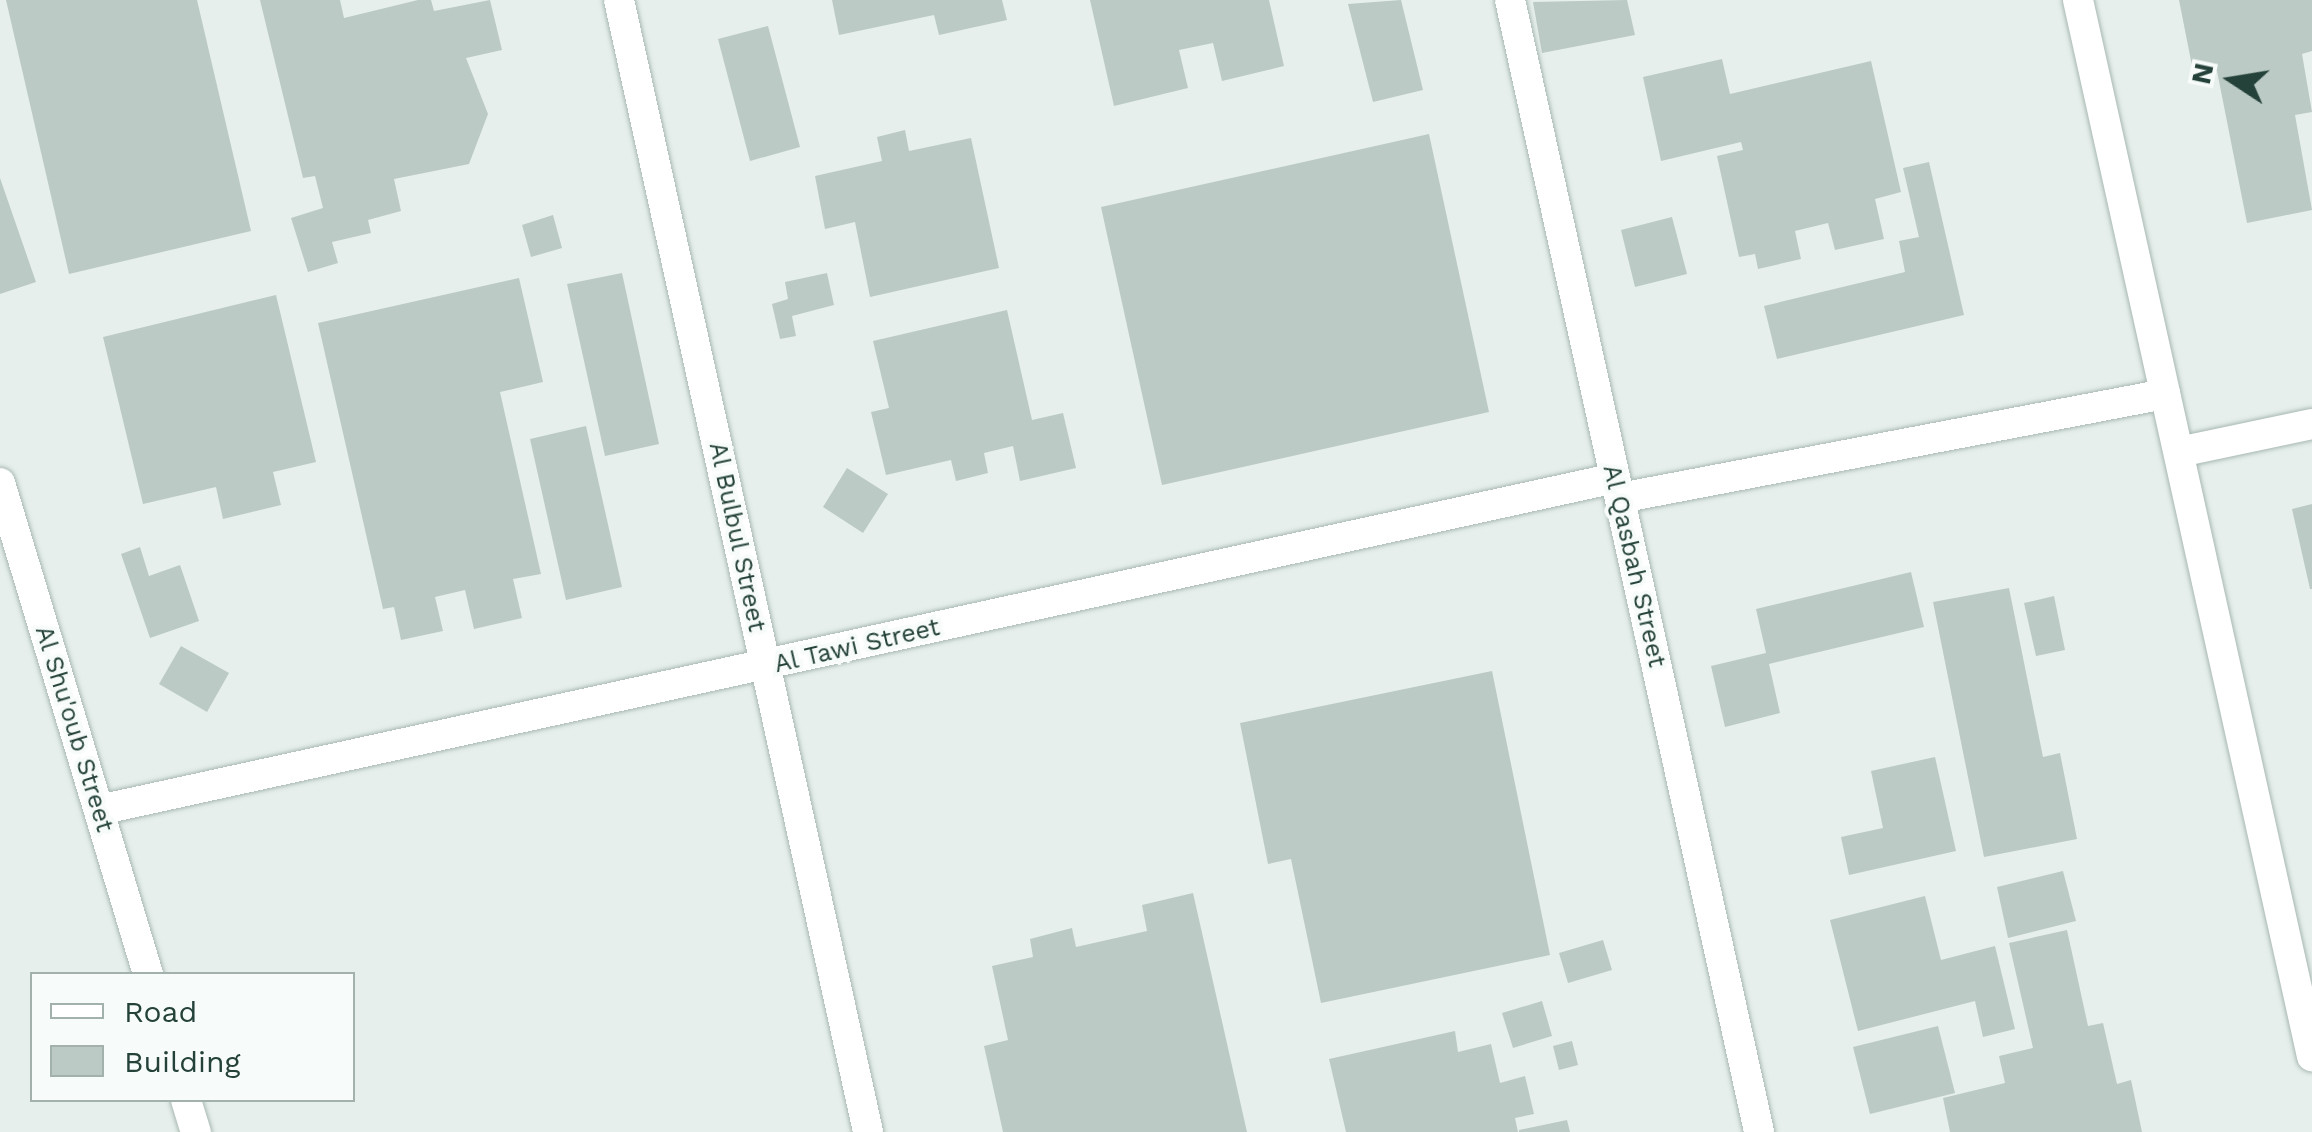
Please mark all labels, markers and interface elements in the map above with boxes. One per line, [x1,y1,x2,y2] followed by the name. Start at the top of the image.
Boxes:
[2182,30,2282,130] north arrow
[2184,60,2220,87] text: N
[702,439,772,635] street label: Al Bulbul Street
[1596,461,1672,671] street label: Al Qasbah Street
[771,612,943,680] street label: Al Tawi Street
[28,622,120,836] street label: Al Shu'oub Street
[30,972,355,1102] legend
[124,994,197,1029] text: Road
[124,1044,241,1079] text: Building

